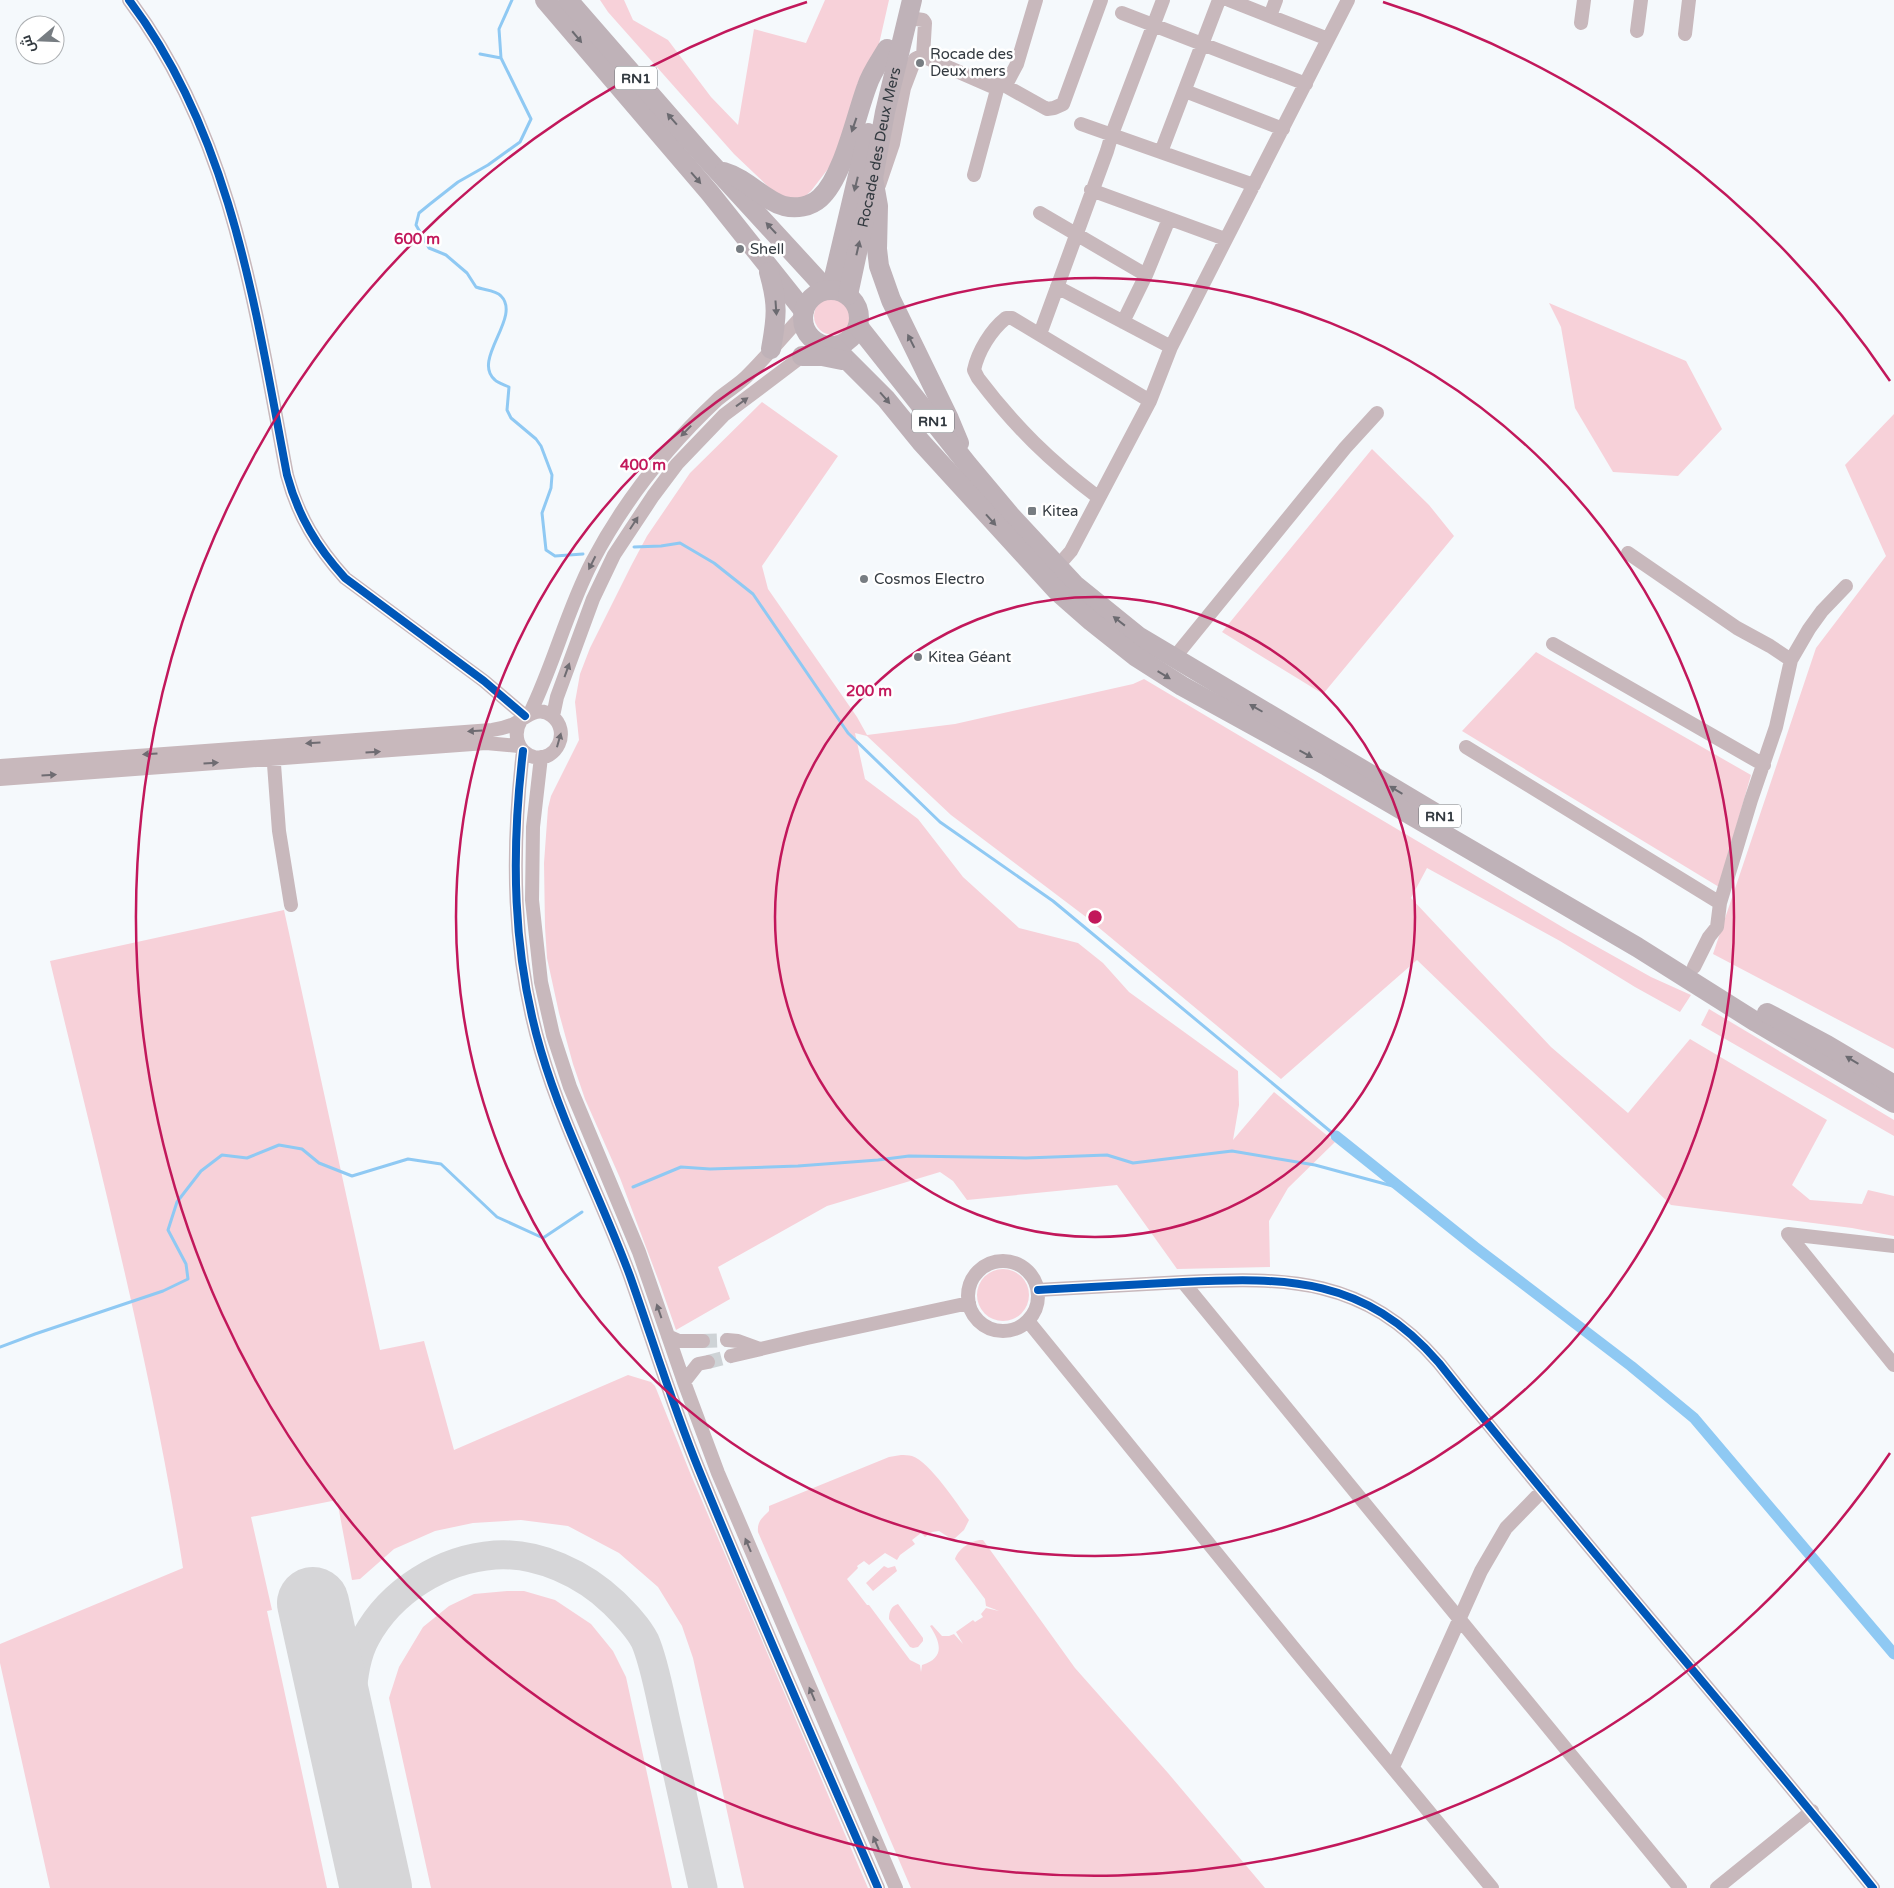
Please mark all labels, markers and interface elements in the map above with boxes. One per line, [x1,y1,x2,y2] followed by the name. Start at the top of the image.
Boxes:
[15,15,65,65] north arrow
[571,31,582,44] one-way arrow
[17,33,39,55] text: ش
[930,45,1013,80] place label: Rocade des Deux mers
[914,57,926,69] marker: Rocade des Deux mers
[854,65,905,229] street label: Rocade des Deux Mers
[615,66,657,90] road number: RN1
[667,113,678,125] one-way arrow
[850,118,858,133] one-way arrow
[691,172,702,185] one-way arrow
[852,176,860,191] one-way arrow
[765,222,777,234] one-way arrow
[394,230,440,248] text: 600 m
[854,239,862,255] one-way arrow
[750,240,784,258] place label: Shell
[734,243,746,255] marker: Shell
[772,300,780,316] one-way arrow
[907,334,915,348] one-way arrow
[879,391,890,404] one-way arrow
[735,397,749,407] one-way arrow
[912,410,954,432] road number: RN1
[680,425,692,437] one-way arrow
[620,456,666,474] text: 400 m
[1042,502,1078,520] place label: Kitea
[1026,505,1038,517] marker: Kitea
[985,514,997,526] one-way arrow
[630,516,639,529] one-way arrow
[588,556,596,570] one-way arrow
[874,570,985,588] place label: Cosmos Electro
[858,573,870,585] marker: Cosmos Electro
[1112,616,1125,627] one-way arrow
[928,648,1011,666] place label: Kitea Géant
[912,651,924,663] marker: Kitea Géant
[563,662,571,677] one-way arrow
[1157,670,1170,679] one-way arrow
[846,682,892,700] text: 200 m
[1249,703,1263,712] one-way arrow
[466,728,482,736] one-way arrow
[556,732,564,747] one-way arrow
[304,739,320,747] one-way arrow
[365,747,381,755] one-way arrow
[1298,750,1313,758] one-way arrow
[142,751,158,759] one-way arrow
[203,759,219,767] one-way arrow
[41,771,57,779] one-way arrow
[1390,785,1403,794] one-way arrow
[1419,804,1461,828] road number: RN1
[1086,908,1104,926] centre of rings
[1846,1055,1859,1064] one-way arrow
[655,1303,663,1318] one-way arrow
[743,1538,751,1552] one-way arrow
[807,1687,815,1701] one-way arrow
[872,1836,880,1850] one-way arrow

